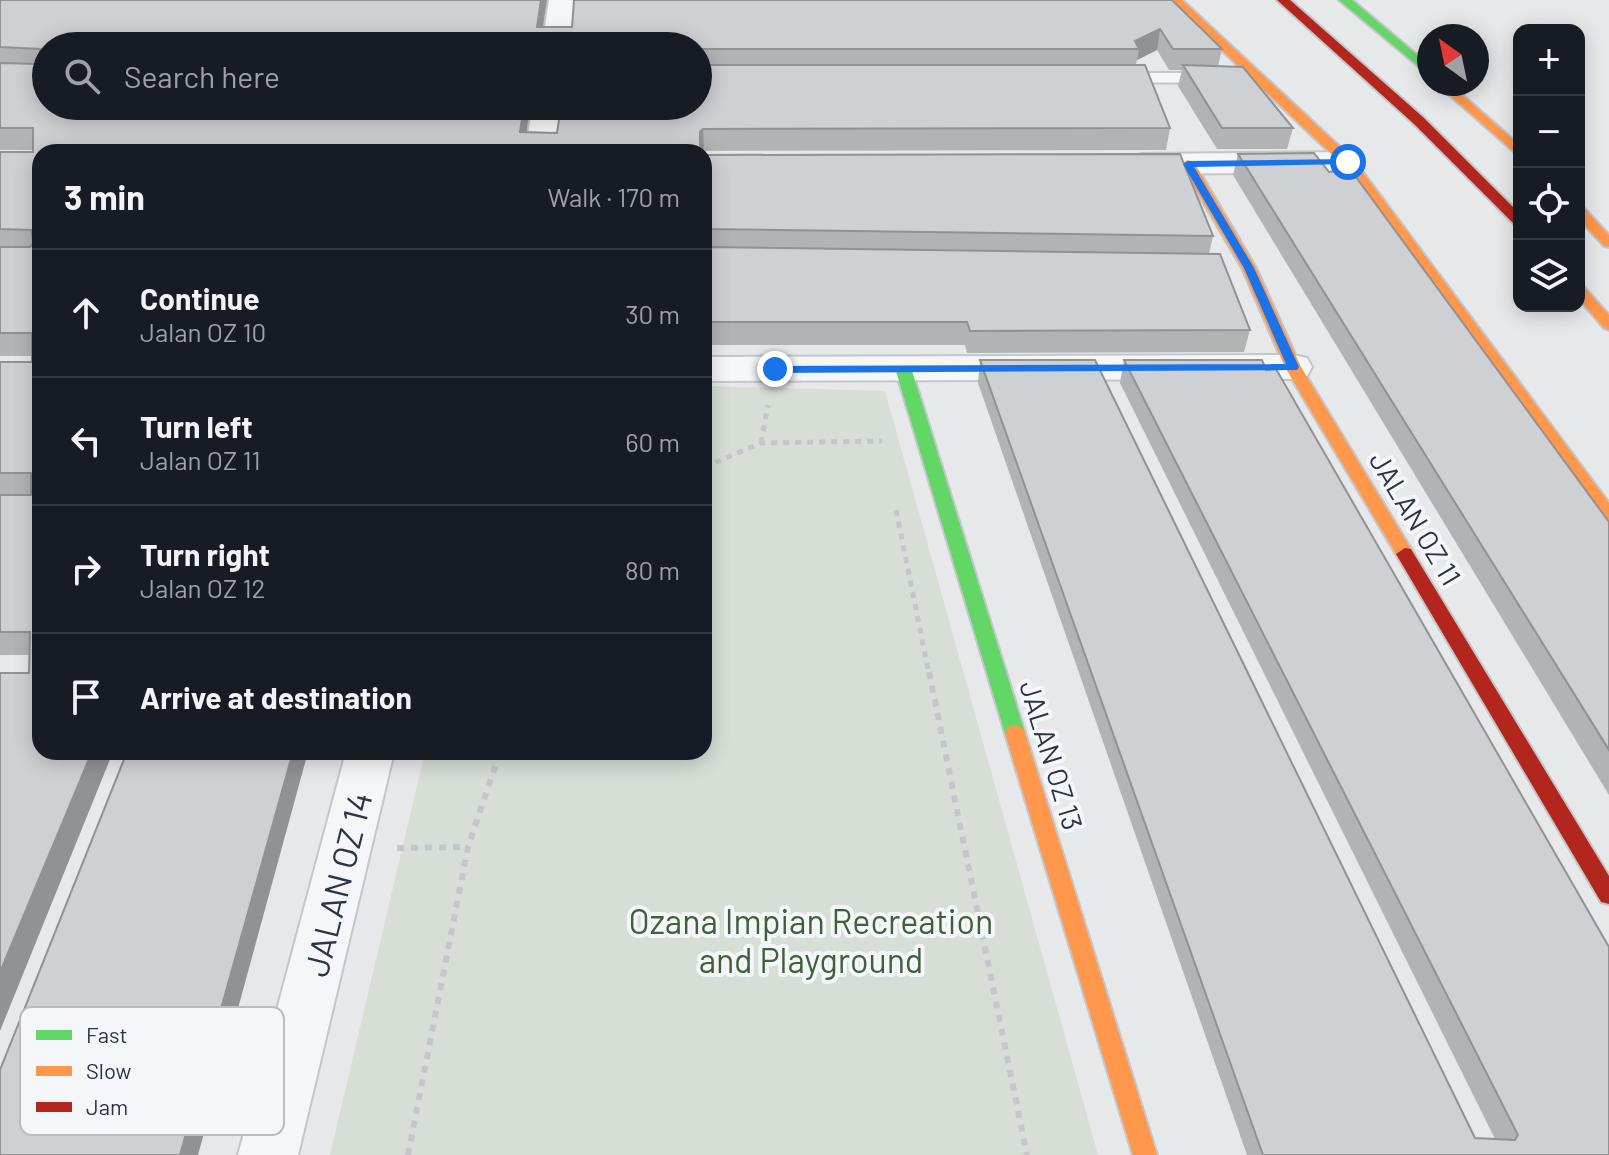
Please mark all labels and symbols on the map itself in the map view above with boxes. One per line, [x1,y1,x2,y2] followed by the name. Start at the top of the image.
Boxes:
[1417,24,1489,96] north arrow
[1330,144,1366,180] route start
[757,351,793,387] route end
[1363,445,1469,591] street label: JALAN OZ 11
[1013,676,1091,834] street label: JALAN OZ 13
[294,788,380,980] street label: JALAN OZ 14
[629,900,993,980] park label: Ozana Impian Recreation and Playground
[20,1007,284,1135] legend
[86,1021,128,1047] text: Fast
[86,1057,131,1083] text: Slow
[86,1093,128,1119] text: Jam

